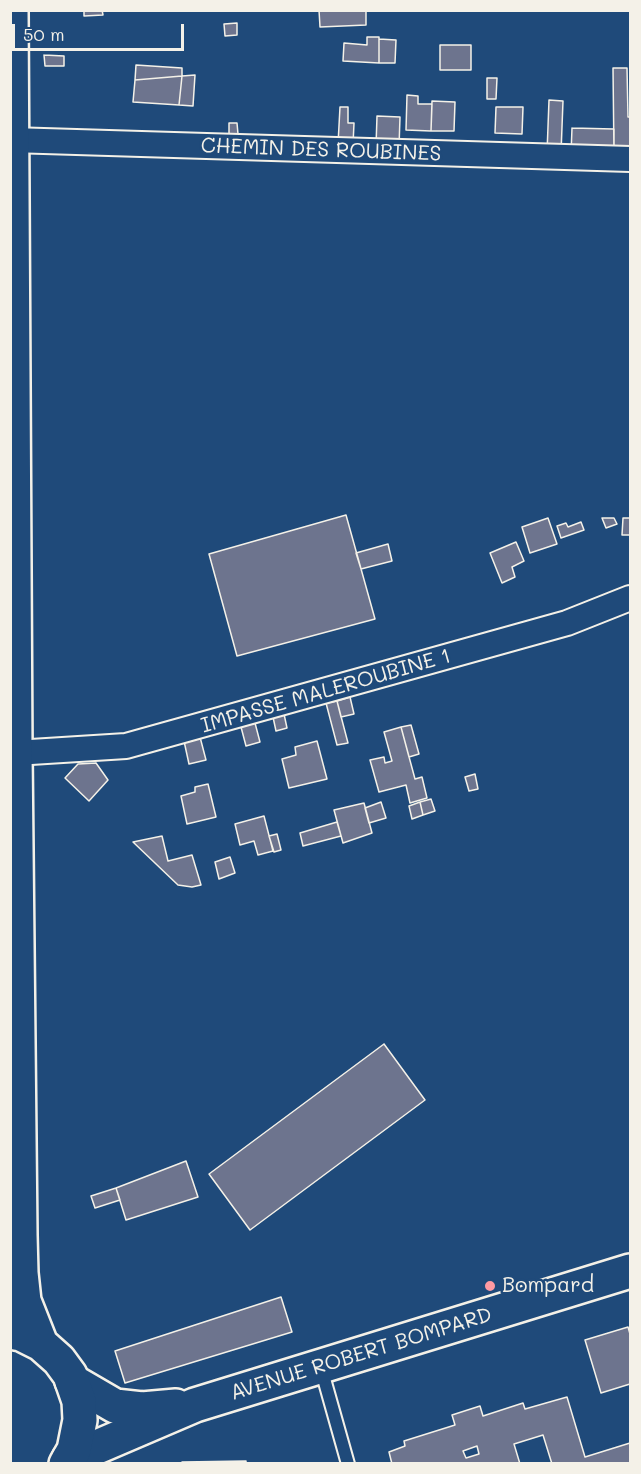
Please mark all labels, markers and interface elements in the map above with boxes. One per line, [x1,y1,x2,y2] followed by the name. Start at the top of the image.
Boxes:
[15,12,188,50] scale bar
[23,22,65,46] text: 50 m
[200,133,442,167] street label: CHEMIN DES ROUBINES
[198,643,454,739] street label: IMPASSE MALEROUBINE 1
[502,1273,594,1299] place label: Bompard
[483,1279,497,1293] marker: Bompard
[227,1302,495,1406] street label: AVENUE ROBERT BOMPARD

